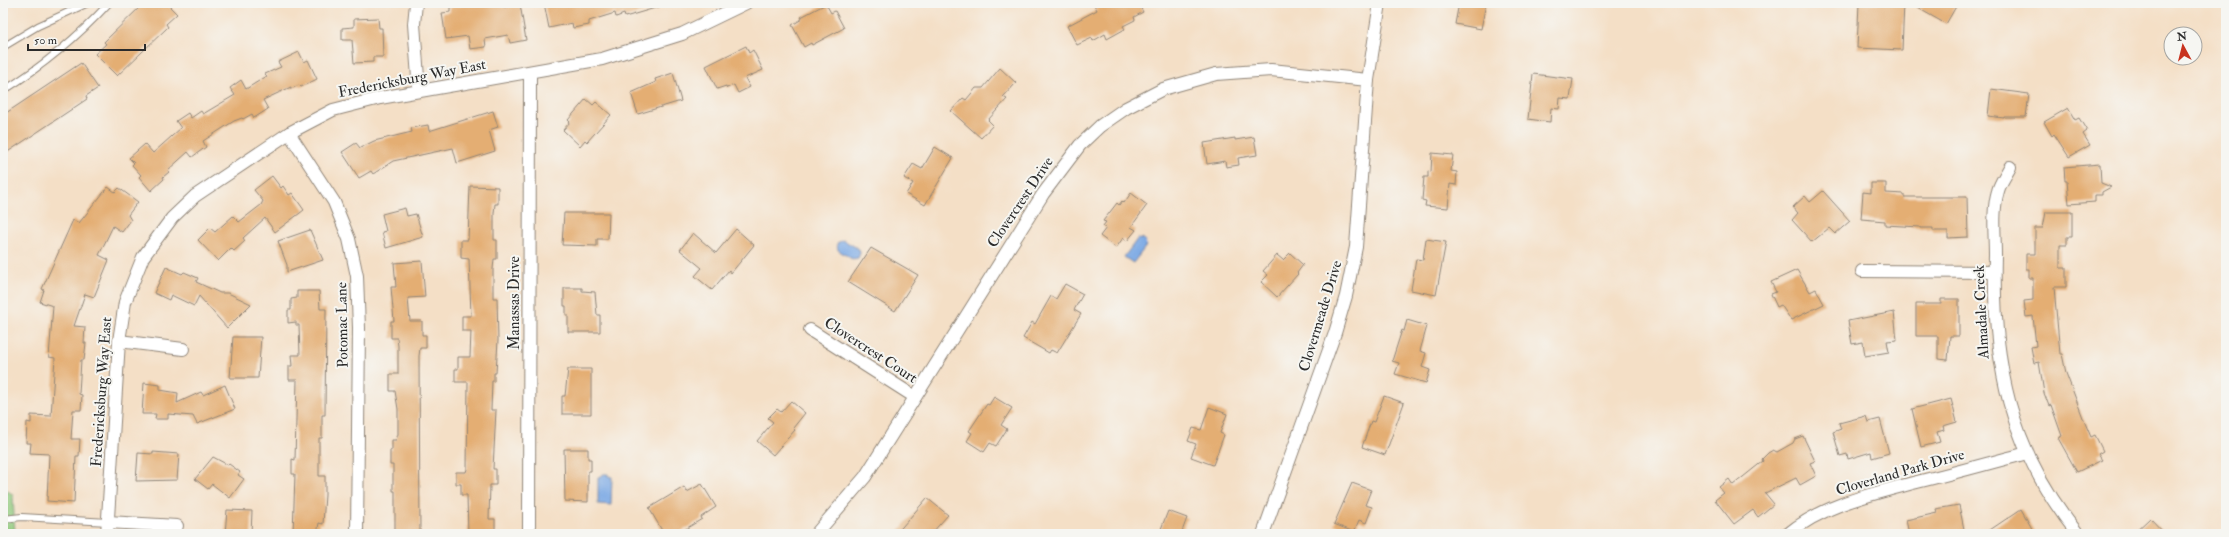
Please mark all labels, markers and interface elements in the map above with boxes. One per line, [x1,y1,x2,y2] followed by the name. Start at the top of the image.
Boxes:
[28,26,145,52] scale bar
[2163,26,2203,66] north arrow
[2175,29,2189,44] text: N
[34,33,58,48] text: 50 m
[337,55,488,102] street label: Fredericksburg Way East
[983,153,1058,251] street label: Clovercrest Drive
[505,256,524,350] street label: Manassas Drive
[1295,258,1346,374] street label: Clovermeade Drive
[1970,265,1994,360] street label: Almadale Creek
[332,282,353,368] street label: Potomac Lane
[820,313,921,388] street label: Clovercrest Court
[87,316,116,468] street label: Fredericksburg Way East
[1834,445,1967,500] street label: Cloverland Park Drive

